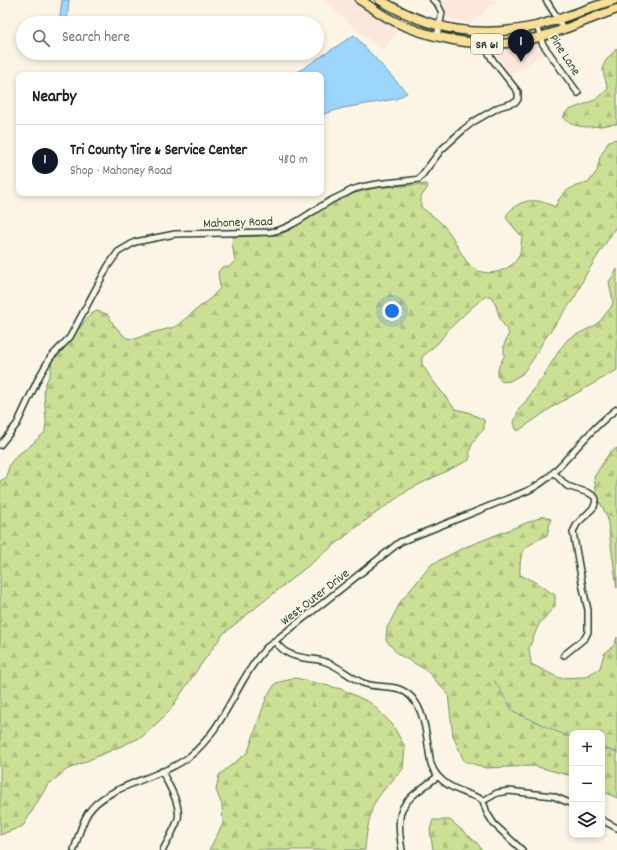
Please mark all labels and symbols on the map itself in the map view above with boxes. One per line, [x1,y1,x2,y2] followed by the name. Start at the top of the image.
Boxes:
[508,29,534,62] pin: 1
[543,31,585,80] street label: Pine Lane
[471,34,503,54] road number: SR 61
[203,213,273,234] street label: Mahoney Road
[382,301,402,321] your location
[277,565,354,631] street label: West Outer Drive

